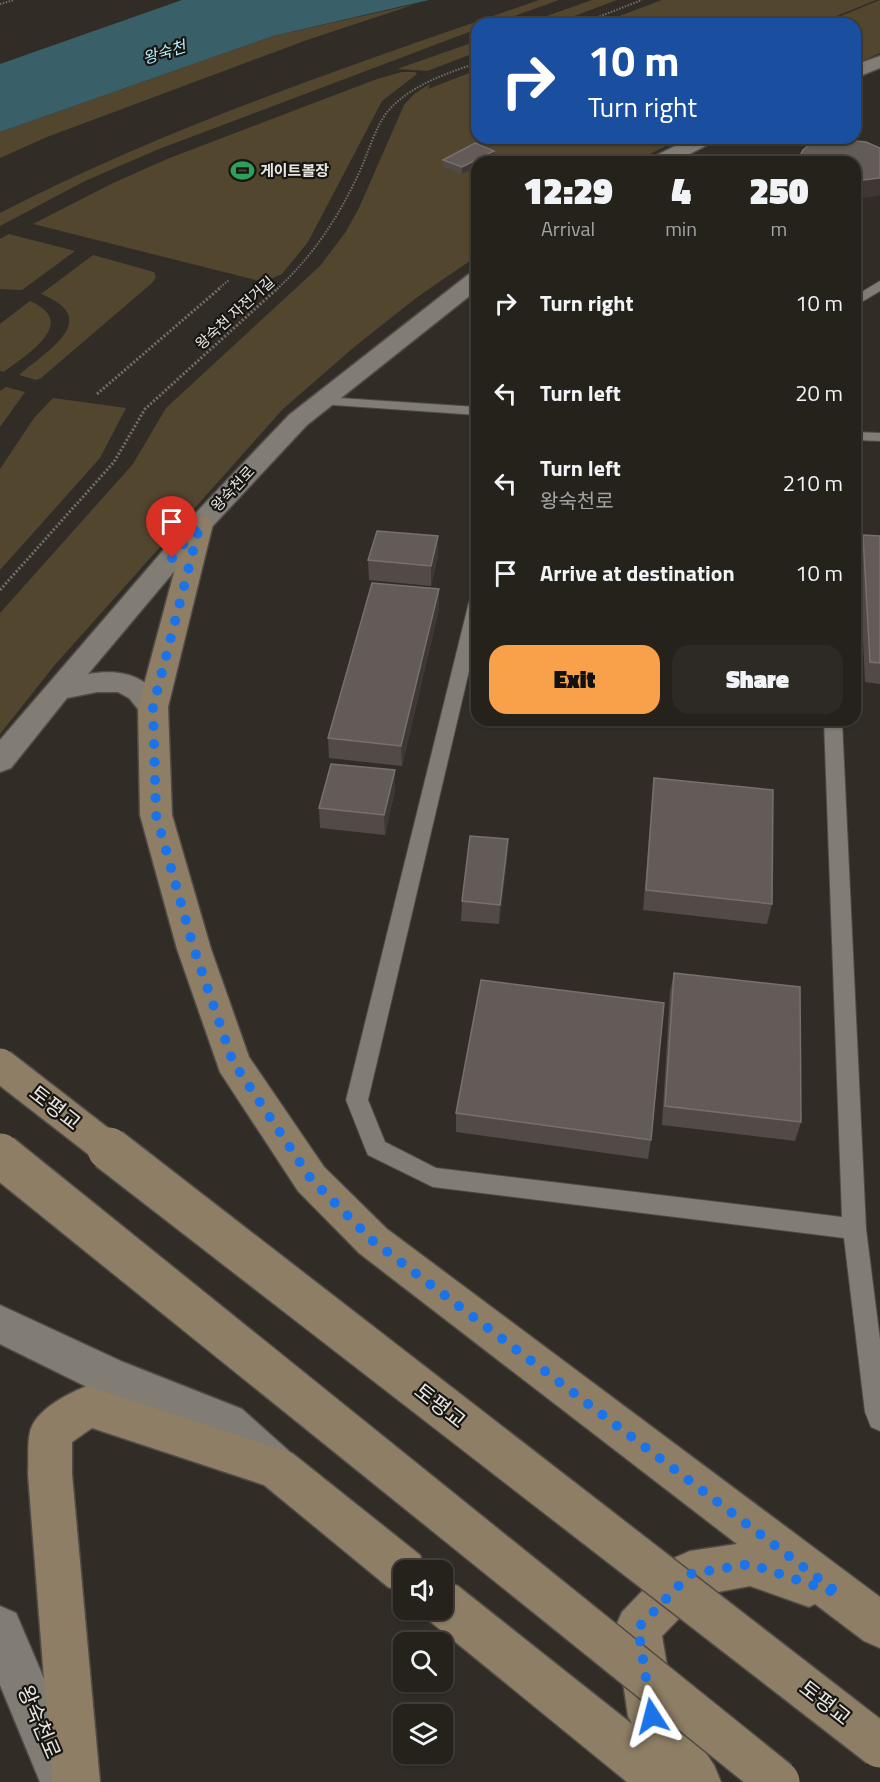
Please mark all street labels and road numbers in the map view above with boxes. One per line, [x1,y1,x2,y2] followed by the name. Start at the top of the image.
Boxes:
[190,271,279,355] street label: 왕숙천 자전거길
[205,461,260,517] street label: 왕숙천로
[23,1077,88,1138] street label: 토평교
[408,1375,473,1436] street label: 토평교
[793,1672,858,1733] street label: 토평교
[10,1680,70,1763] street label: 왕숙천로

